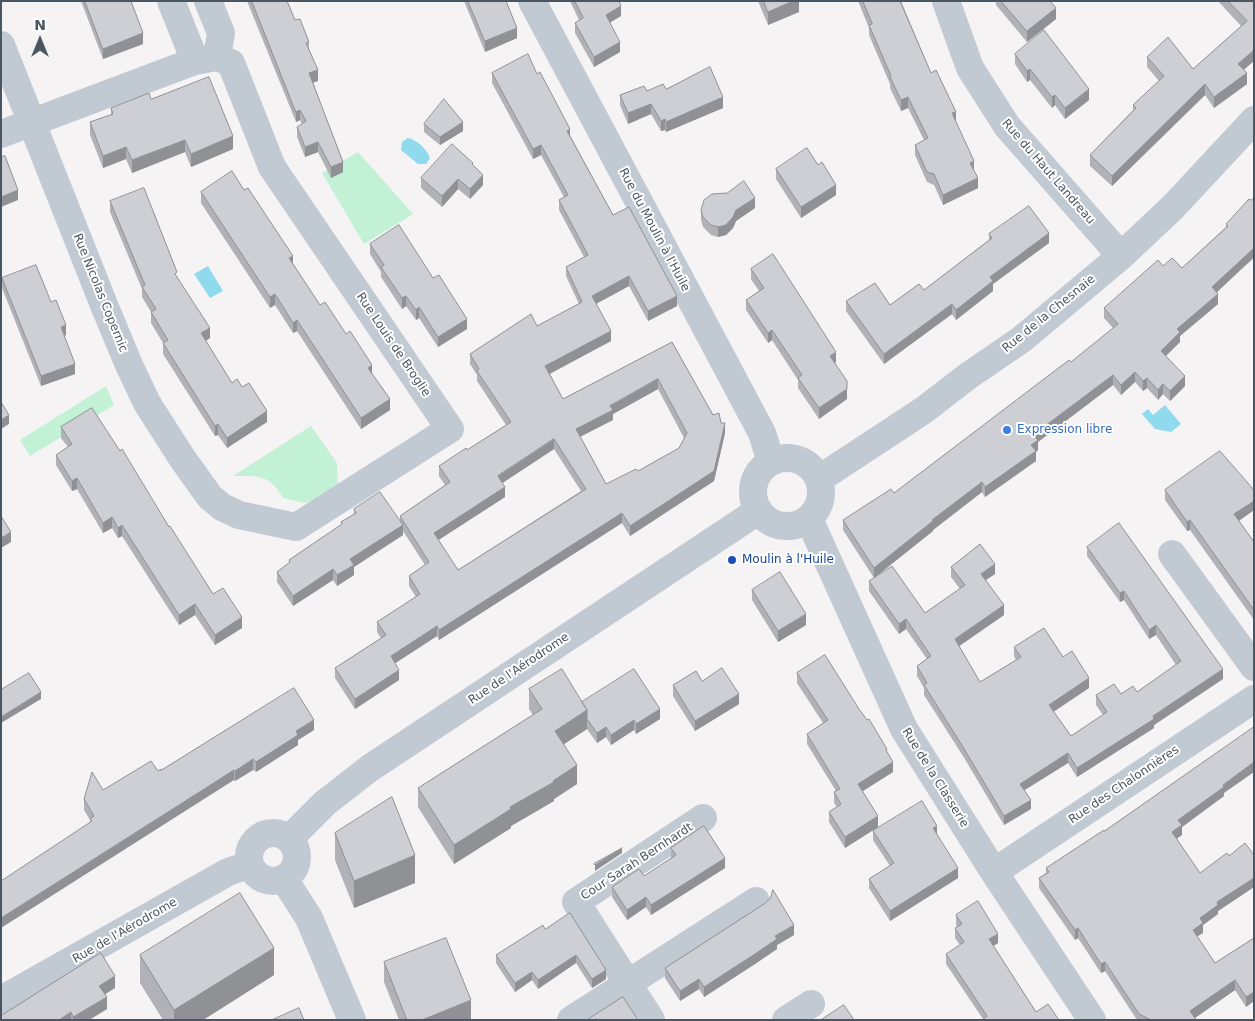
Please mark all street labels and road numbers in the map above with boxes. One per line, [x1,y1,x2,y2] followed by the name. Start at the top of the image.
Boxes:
[998,117,1098,227] street label: Rue du Haut Landreau
[615,166,693,294] street label: Rue du Moulin à l'Huile
[70,232,130,354] street label: Rue Nicolas Copernic
[1000,272,1098,356] street label: Rue de la Chesnaie
[353,290,433,400] street label: Rue Louis de Broglie
[466,630,572,708] street label: Rue de l'Aérodrome
[899,726,971,830] street label: Rue de la Classerie
[1066,743,1182,827] street label: Rue des Chalonnières
[578,820,696,904] street label: Cour Sarah Bernhardt
[70,895,180,967] street label: Rue de l'Aérodrome

